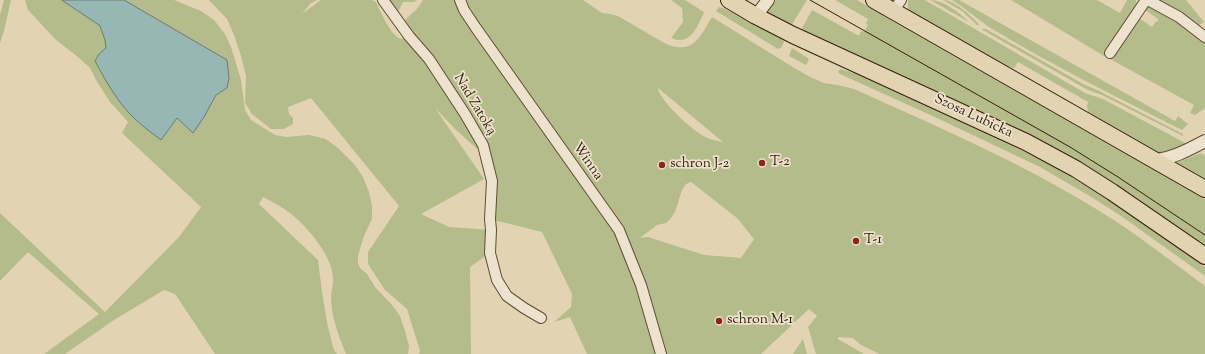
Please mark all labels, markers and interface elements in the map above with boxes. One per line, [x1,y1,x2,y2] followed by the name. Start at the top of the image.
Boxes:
[449,71,499,139] street label: Nad Zatoką
[931,92,1015,142] street label: Szosa Lubicka
[568,140,606,184] street label: Winna
[770,155,790,171] place label: T-2
[670,157,729,173] place label: schron J-2
[757,158,767,168] marker: T-2
[657,160,667,170] marker: schron J-2
[864,233,882,249] place label: T-1
[851,236,861,246] marker: T-1
[727,313,793,329] place label: schron M-1
[714,316,724,326] marker: schron M-1

